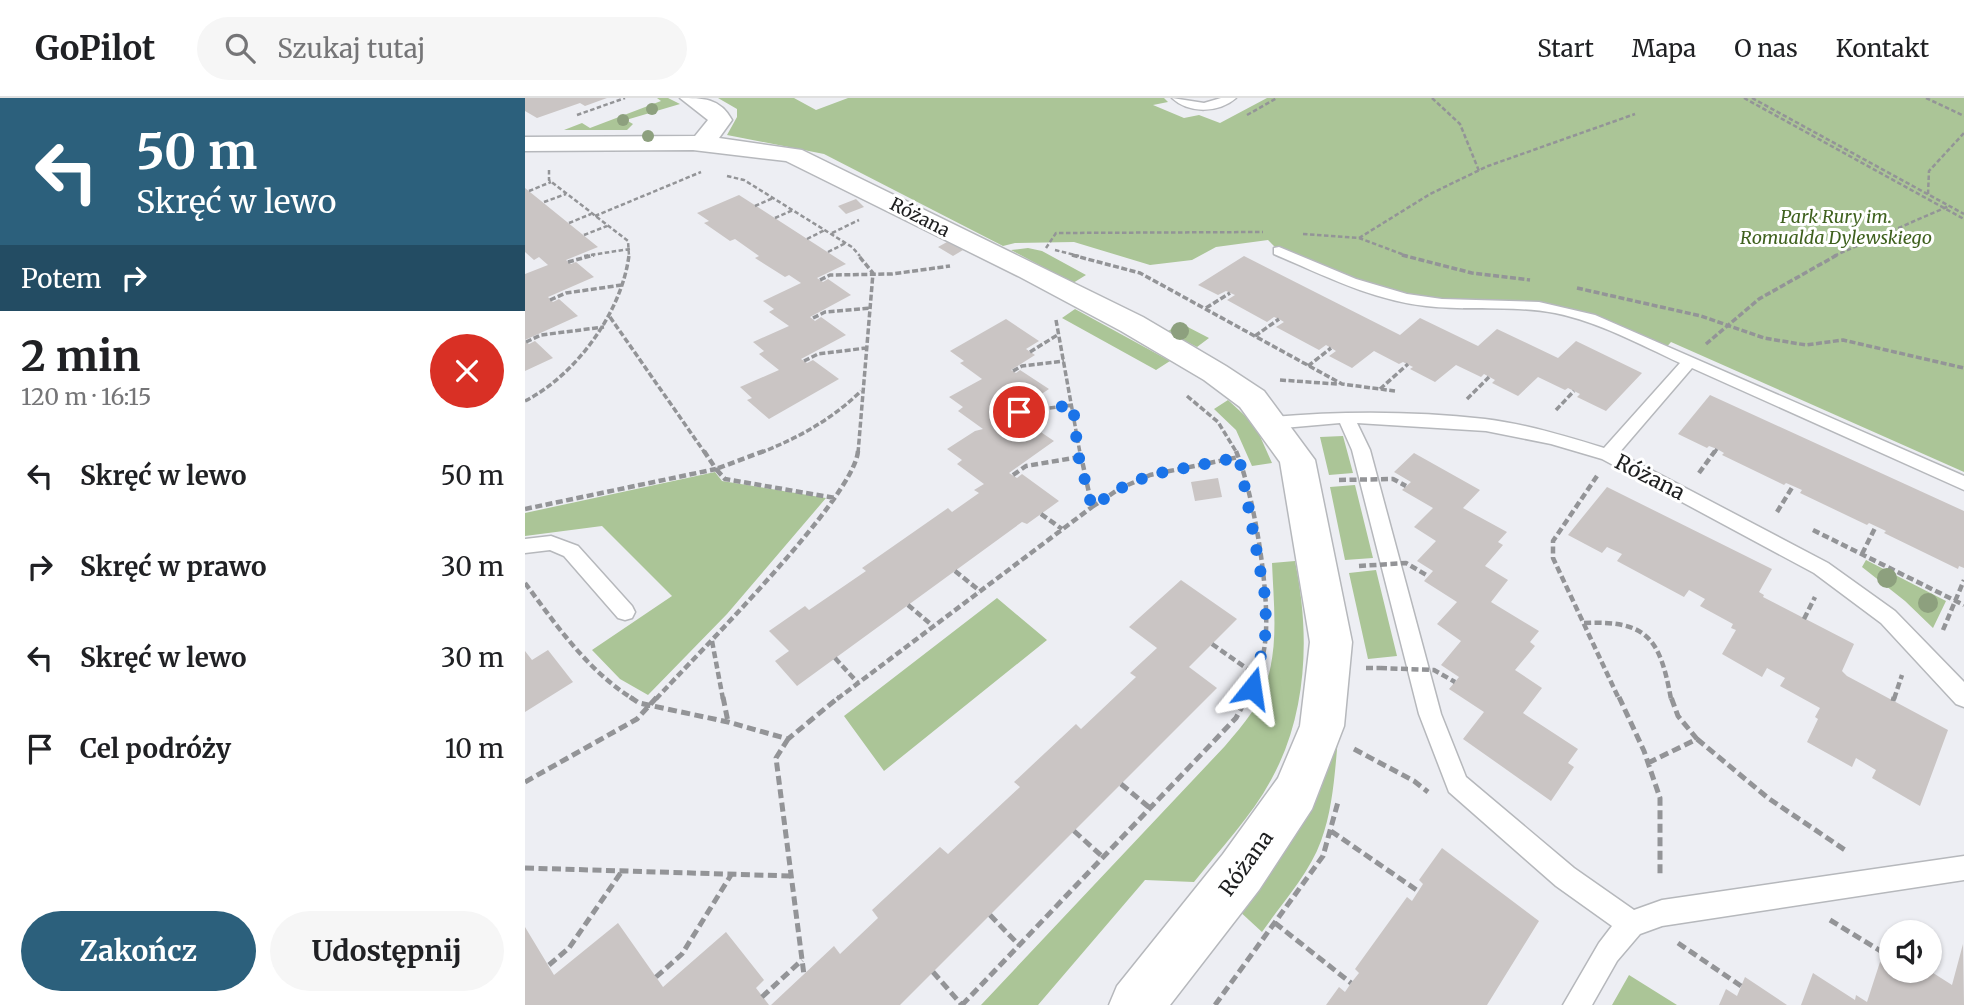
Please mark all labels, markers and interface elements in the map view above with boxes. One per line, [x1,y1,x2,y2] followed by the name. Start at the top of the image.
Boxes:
[197,17,687,80] search box
[35,28,155,69] text: GoPilot
[221,29,259,67] icon: search
[277,32,425,65] text: Szukaj tutaj
[1537,33,1594,64] text: Start
[1632,33,1696,64] text: Mapa
[1734,33,1798,64] text: O nas
[1836,33,1929,64] text: Kontakt
[136,121,257,182] text: 50 m
[21,126,112,217] icon: left
[136,182,336,222] text: Skręć w lewo
[886,192,954,242] street label: Różana
[1740,205,1932,249] park label: Park Rury im. Romualda Dylewskiego
[115,259,153,297] icon: right
[21,262,101,295] text: Potem
[21,330,141,382] text: 2 min
[430,334,504,408] button: close
[21,382,151,411] text: 120 m · 16:15
[989,382,1049,442] pin
[1000,393,1038,431] icon: arrive
[1611,448,1689,506] street label: Różana
[21,457,59,495] icon: left
[80,459,247,492] text: Skręć w lewo
[440,459,504,492] text: 50 m
[21,548,59,586] icon: right
[80,550,267,583] text: Skręć w prawo
[441,550,504,583] text: 30 m
[21,639,59,677] icon: left
[80,641,247,674] text: Skręć w lewo
[441,641,504,674] text: 30 m
[1215,651,1289,725] position arrow
[21,730,59,768] icon: arrive
[80,732,231,765] text: Cel podróży
[445,732,504,765] text: 10 m
[1213,825,1279,901] street label: Różana
[21,911,256,991] button: Zakończ
[270,911,504,991] button: Udostępnij
[1879,920,1942,983] map controls
[1879,920,1942,983] button: sound

